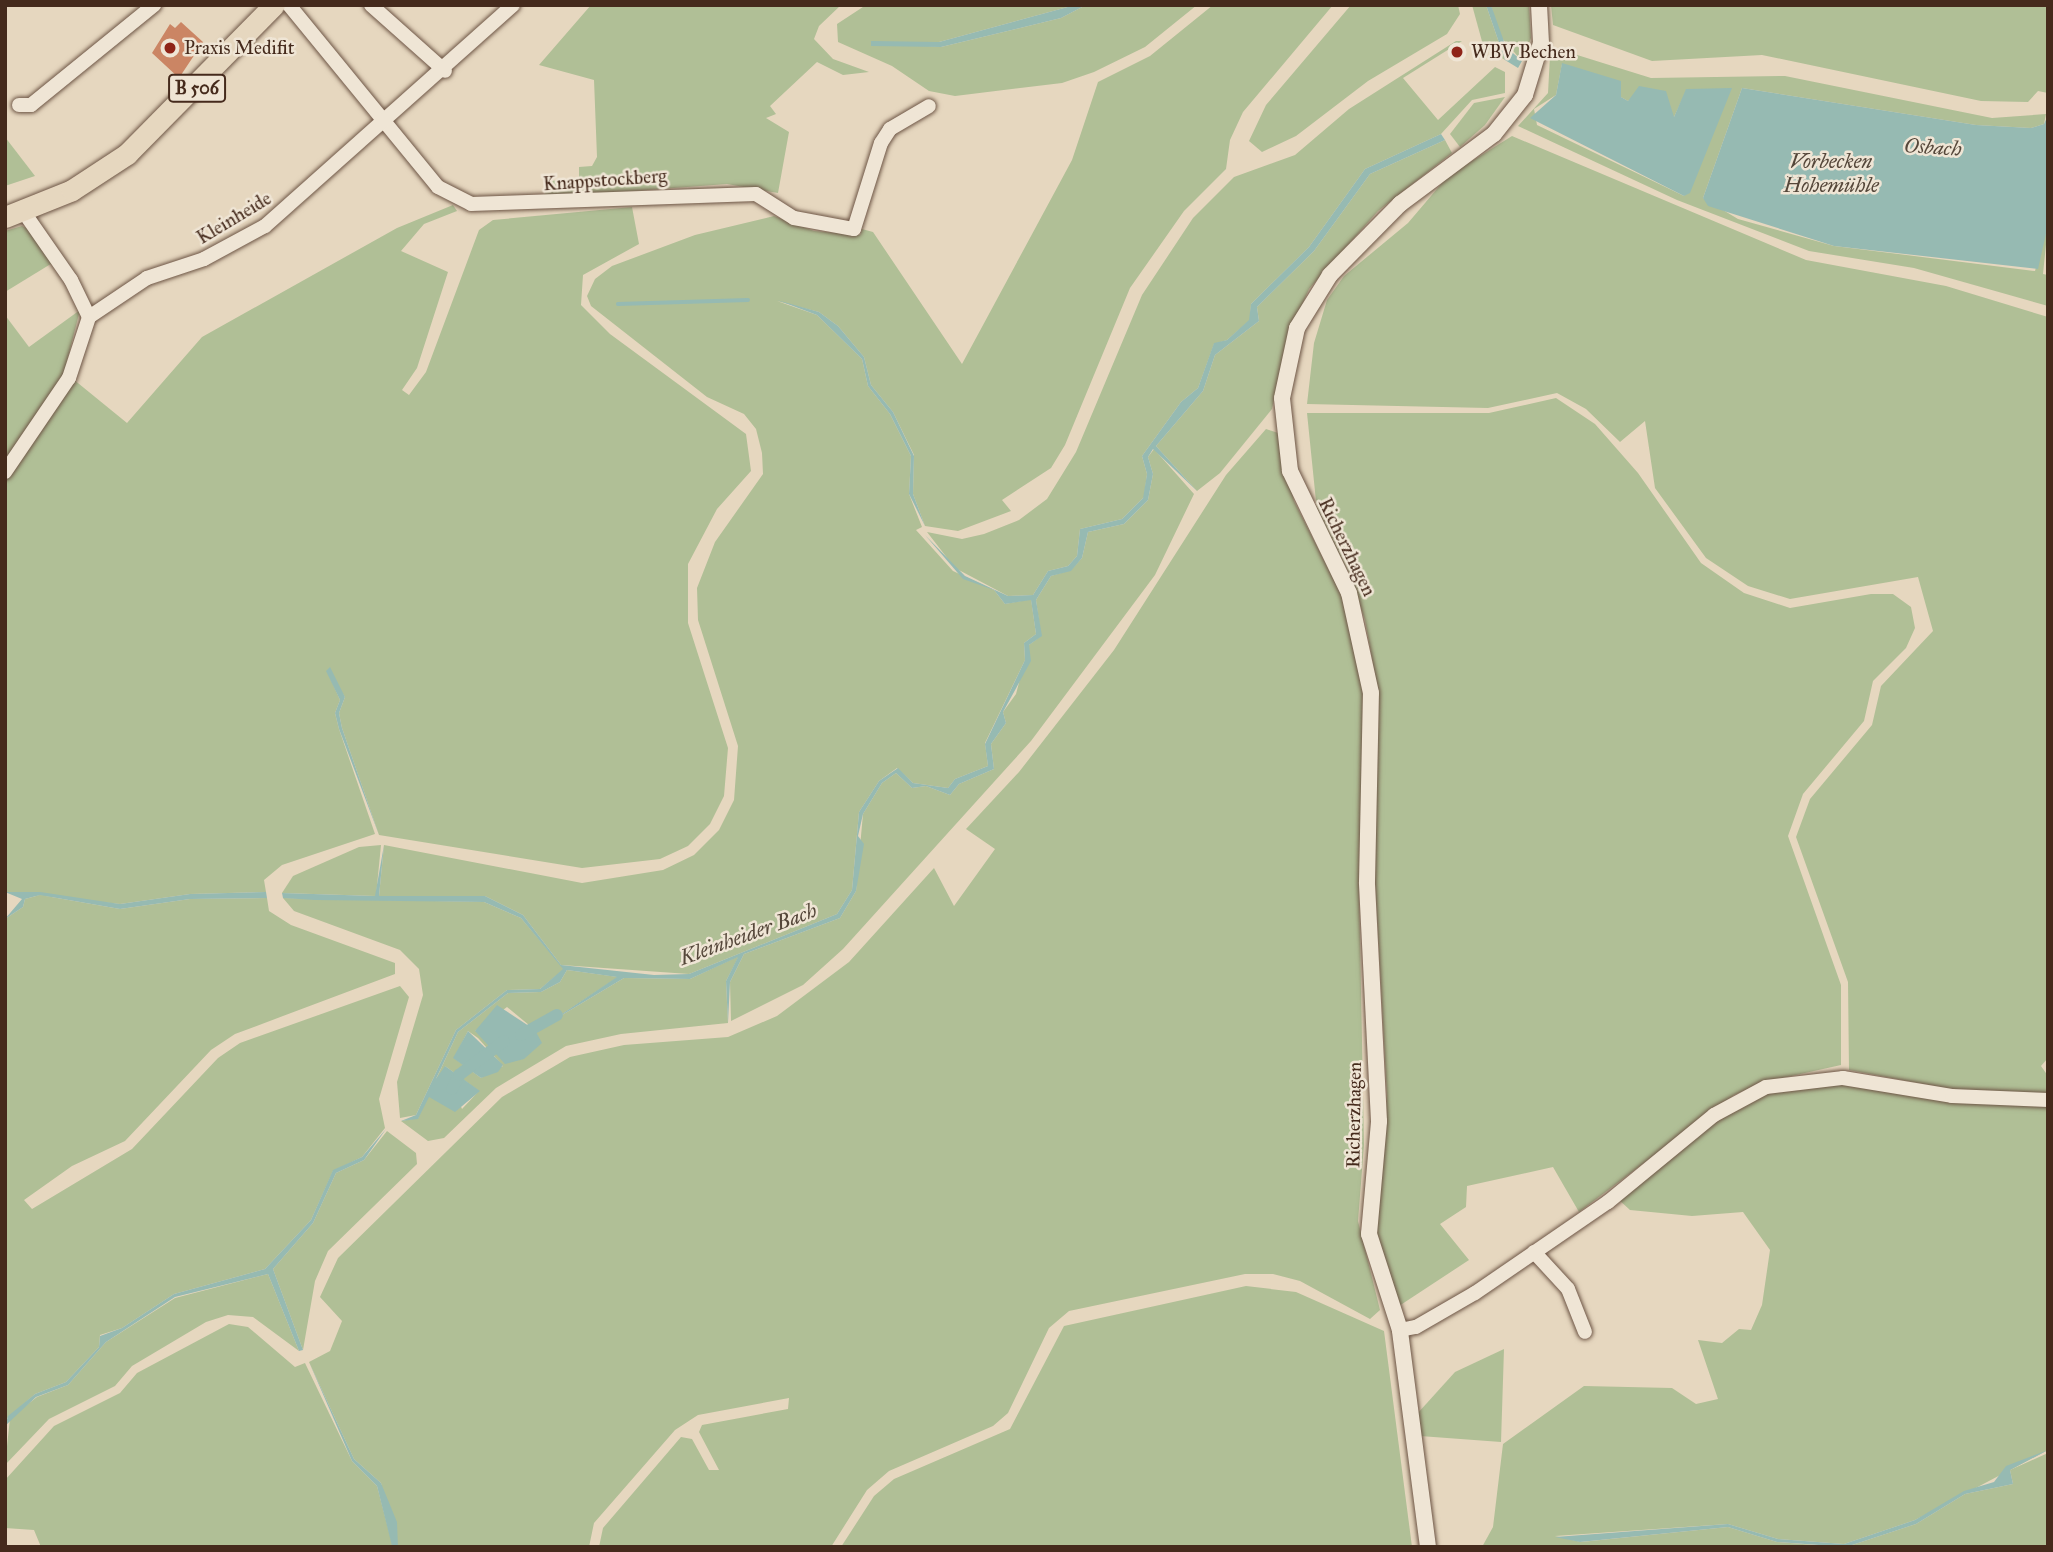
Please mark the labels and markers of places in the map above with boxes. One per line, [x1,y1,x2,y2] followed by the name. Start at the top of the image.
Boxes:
[184,37,294,59] place label: Praxis Medifit
[162,40,178,56] marker: Praxis Medifit
[1471,41,1576,63] place label: WBV Bechen
[1449,44,1465,60] marker: WBV Bechen

